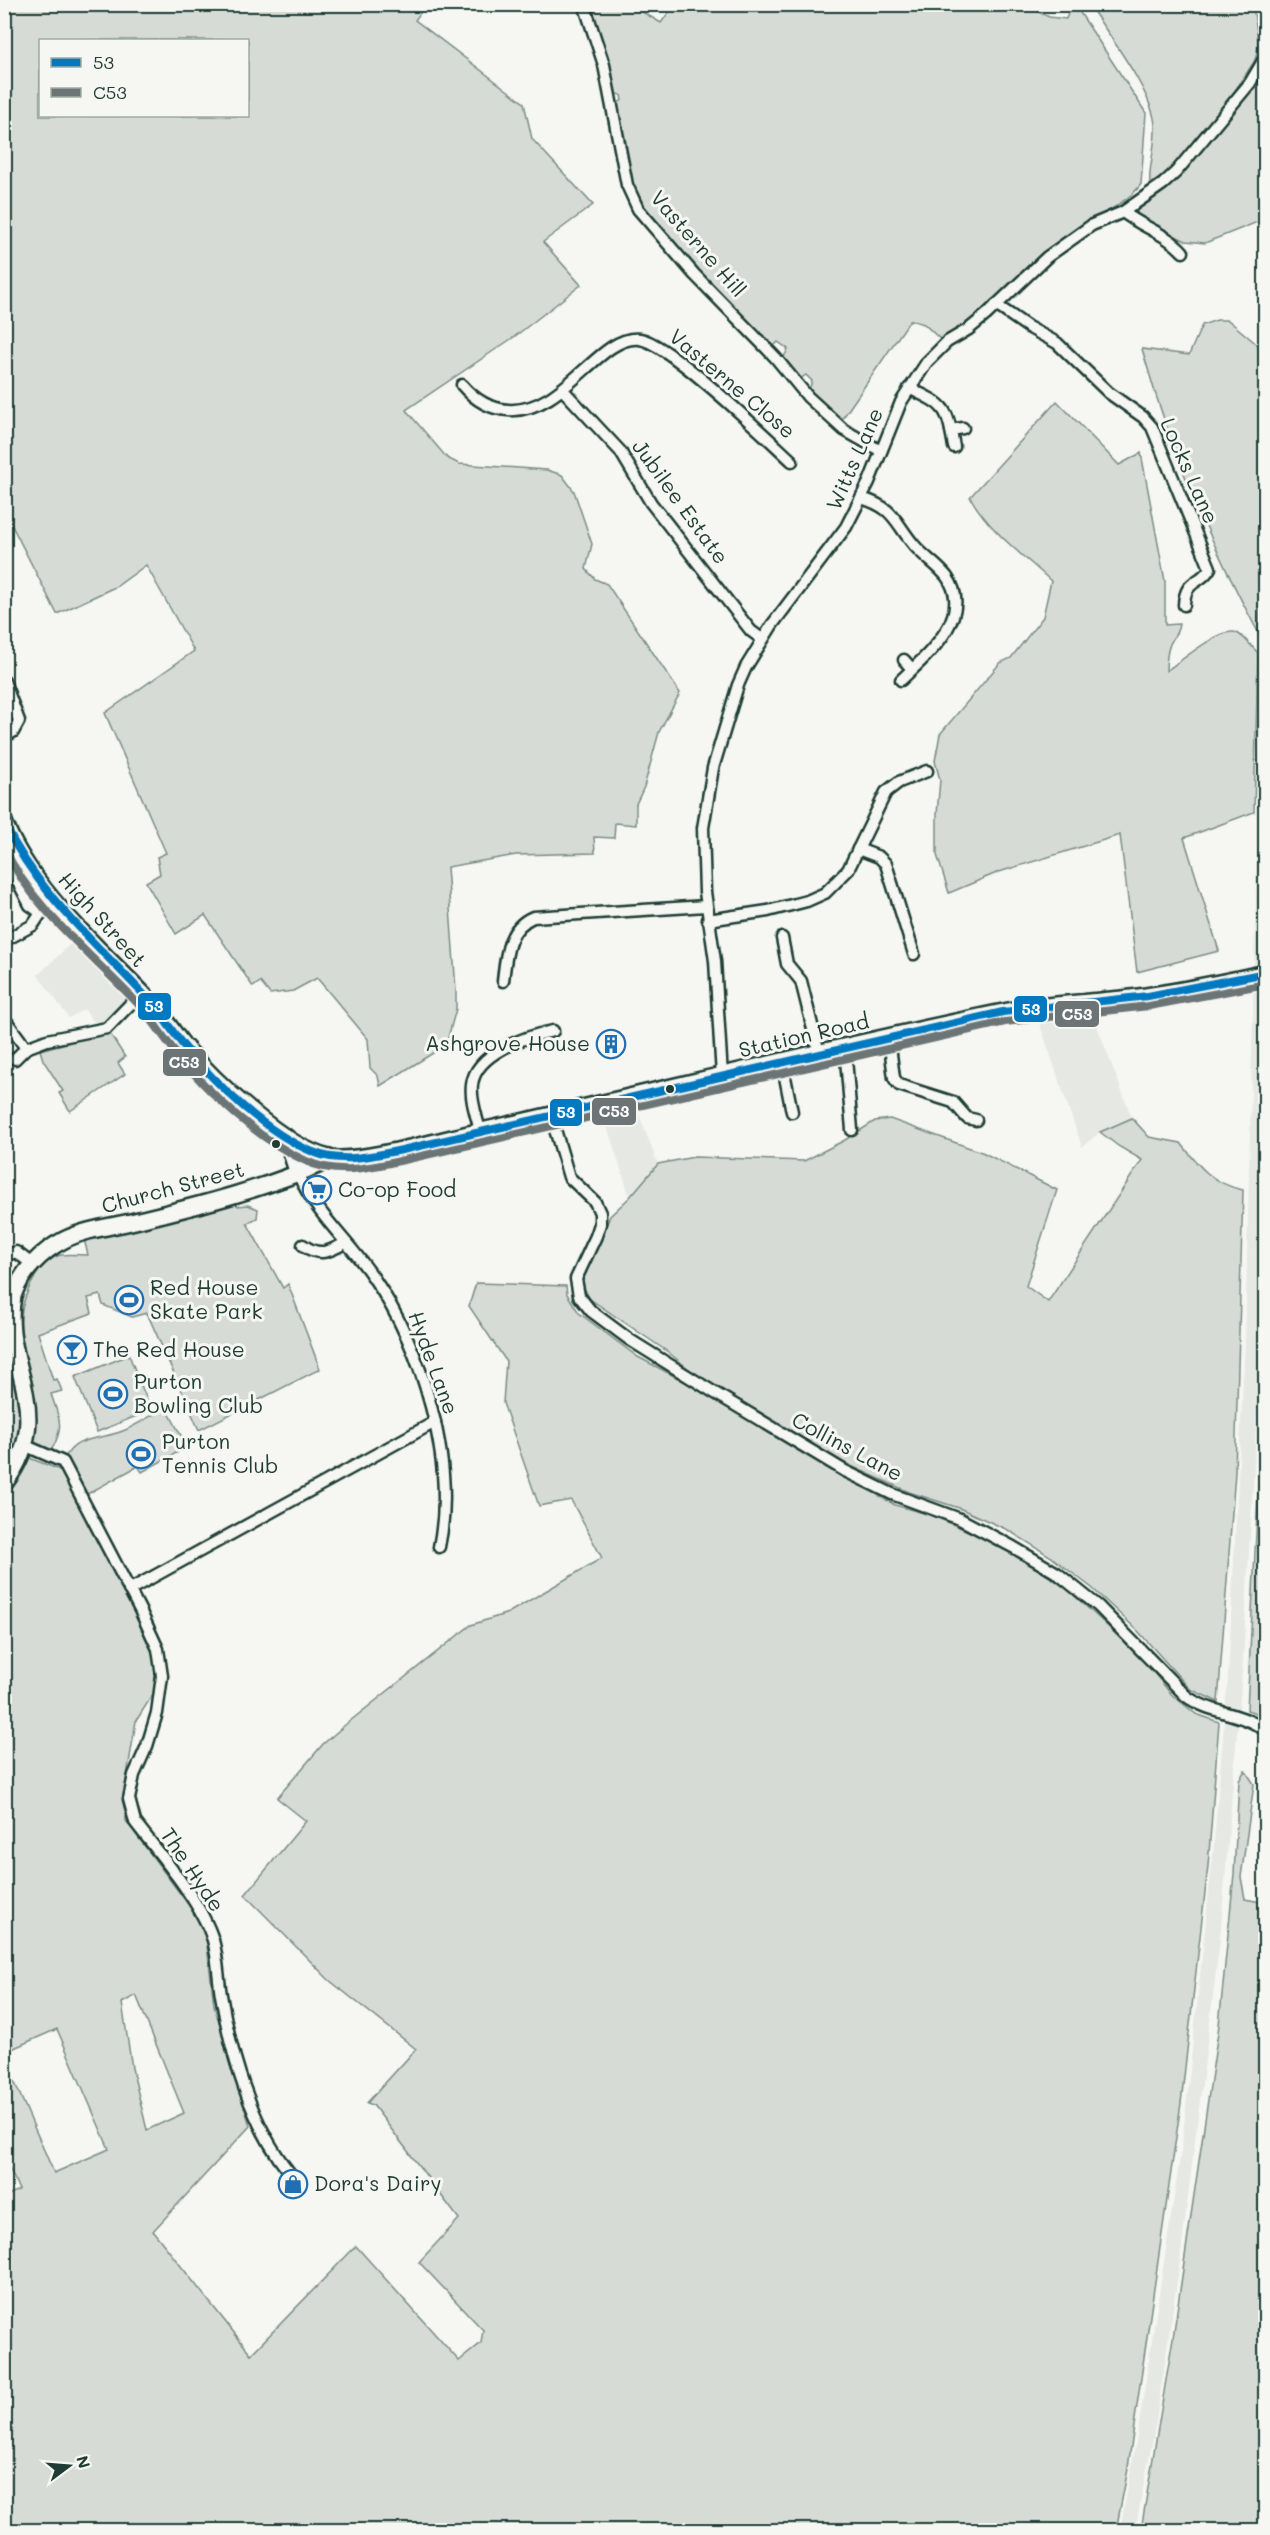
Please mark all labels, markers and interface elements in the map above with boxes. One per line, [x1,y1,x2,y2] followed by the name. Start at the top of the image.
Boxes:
[39,39,249,117] legend
[93,50,114,74] text: 53
[93,80,127,104] text: C53
[645,184,753,302] street label: Vasterne Hill
[664,322,802,444] street label: Vasterne Close
[819,403,888,514] street label: Witts Lane
[1155,413,1226,527] street label: Locks Lane
[627,433,736,569] street label: Jubilee Estate
[53,866,153,972] street label: High Street
[137,992,172,1021] line badge: 53
[145,995,164,1016] text: 53
[1013,995,1048,1023] line badge: 53
[1022,998,1041,1019] text: 53
[1054,1000,1100,1028] line badge: C53
[1062,1003,1093,1024] text: C53
[736,1006,871,1063] street label: Station Road
[595,1028,627,1060] building icon: Ashgrove House
[425,1029,590,1056] place label: Ashgrove House
[162,1048,207,1077] line badge: C53
[169,1051,200,1072] text: C53
[664,1083,676,1095] unlabelled marker
[591,1097,637,1126] line badge: C53
[549,1098,583,1127] line badge: 53
[599,1100,630,1121] text: C53
[557,1101,576,1122] text: 53
[270,1138,282,1150] unlabelled marker
[98,1155,247,1219] street label: Church Street
[301,1174,333,1206] supermarket icon: Co-op Food
[338,1175,456,1202] place label: Co-op Food
[150,1273,263,1324] place label: Red House Skate Park
[113,1284,145,1316] sports icon: Red House Skate Park
[403,1307,466,1418] street label: Hyde Lane
[56,1334,88,1366] bar icon: The Red House
[93,1335,245,1362] place label: The Red House
[134,1367,263,1418] place label: Purton Bowling Club
[97,1378,129,1410] sports icon: Purton Bowling Club
[788,1405,908,1486] street label: Collins Lane
[162,1427,278,1478] place label: Purton Tennis Club
[125,1438,157,1470] sports icon: Purton Tennis Club
[155,1822,231,1916] street label: The Hyde
[277,2168,309,2200] shop icon: Dora's Dairy
[314,2169,442,2196] place label: Dora's Dairy
[39,2436,99,2496] north arrow
[72,2453,96,2470] text: N

